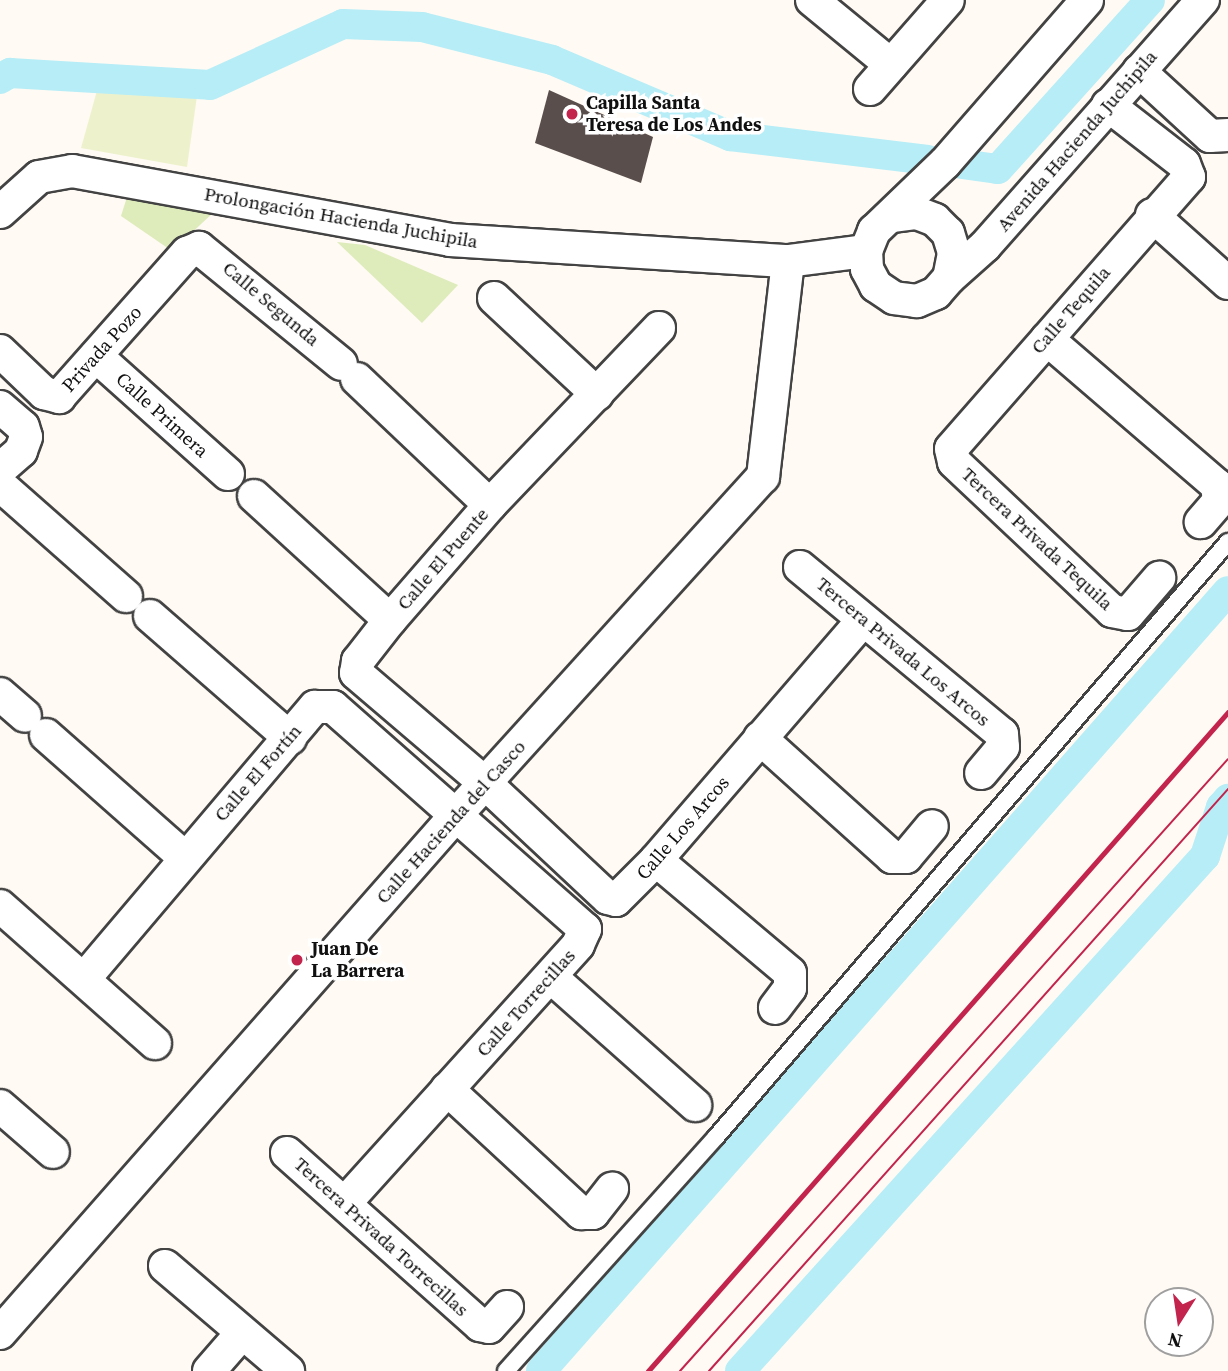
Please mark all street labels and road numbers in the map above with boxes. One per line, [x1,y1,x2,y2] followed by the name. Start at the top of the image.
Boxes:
[992,46,1162,236] street label: Avenida Hacienda Juchipila
[202,183,480,253] street label: Prolongación Hacienda Juchipila
[218,257,324,351] street label: Calle Segunda
[1027,261,1115,359] street label: Calle Tequila
[57,301,147,397] street label: Privada Pozo
[111,368,213,462] street label: Calle Primera
[956,463,1118,615] street label: Tercera Privada Tequila
[393,503,493,615] street label: Calle El Puente
[812,573,994,731] street label: Tercera Privada Los Arcos
[210,720,306,826] street label: Calle El Fortín
[372,736,530,908] street label: Calle Hacienda del Casco
[632,771,734,885] street label: Calle Los Arcos
[472,944,580,1062] street label: Calle Torrecillas
[289,1153,473,1321] street label: Tercera Privada Torrecillas

